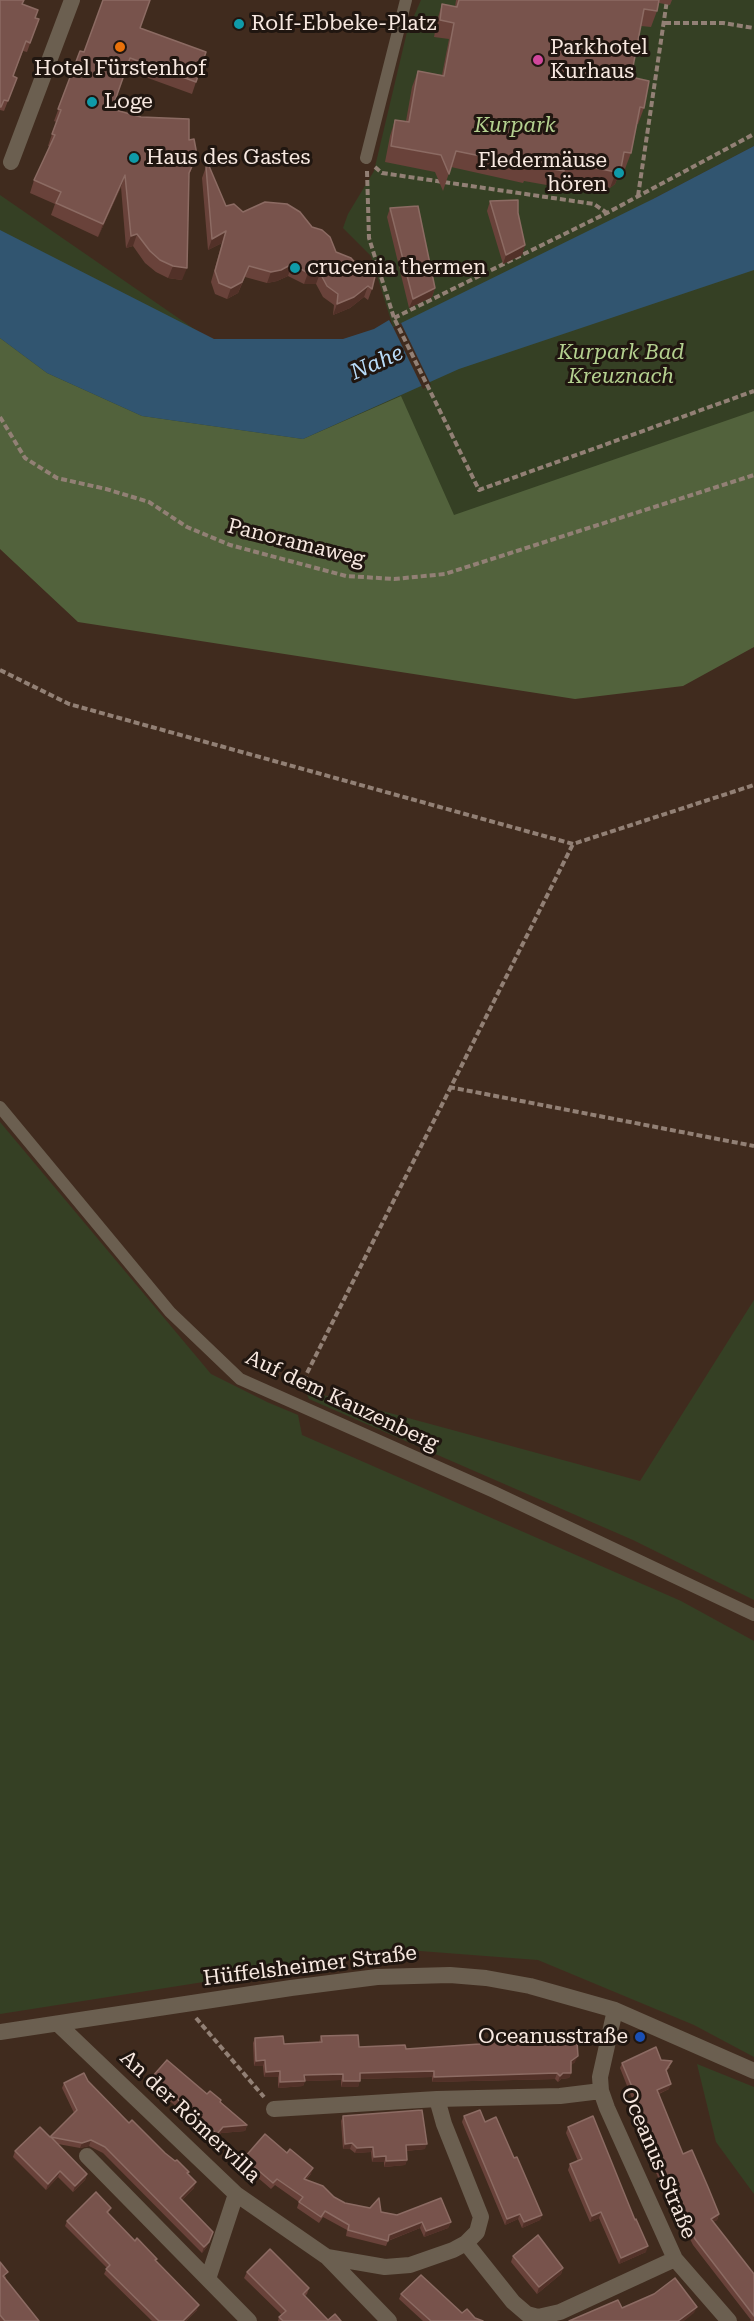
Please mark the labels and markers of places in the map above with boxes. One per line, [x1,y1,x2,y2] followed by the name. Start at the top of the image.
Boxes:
[251,11,436,37] place label: Rolf-Ebbeke-Platz
[232,17,246,31] marker: Rolf-Ebbeke-Platz
[550,35,648,85] place label: Parkhotel Kurhaus
[113,40,127,54] marker: Hotel Fürstenhof
[531,53,545,67] marker: Parkhotel Kurhaus
[34,56,206,82] place label: Hotel Fürstenhof
[104,89,153,115] place label: Loge
[85,95,99,109] marker: Loge
[146,145,310,171] place label: Haus des Gastes
[478,148,607,198] place label: Fledermäuse hören
[127,151,141,165] marker: Haus des Gastes
[612,166,626,180] marker: Fledermäuse hören
[307,255,486,281] place label: crucenia thermen
[288,261,302,275] marker: crucenia thermen
[478,2024,628,2050] place label: Oceanusstraße
[633,2030,647,2044] marker: Oceanusstraße

